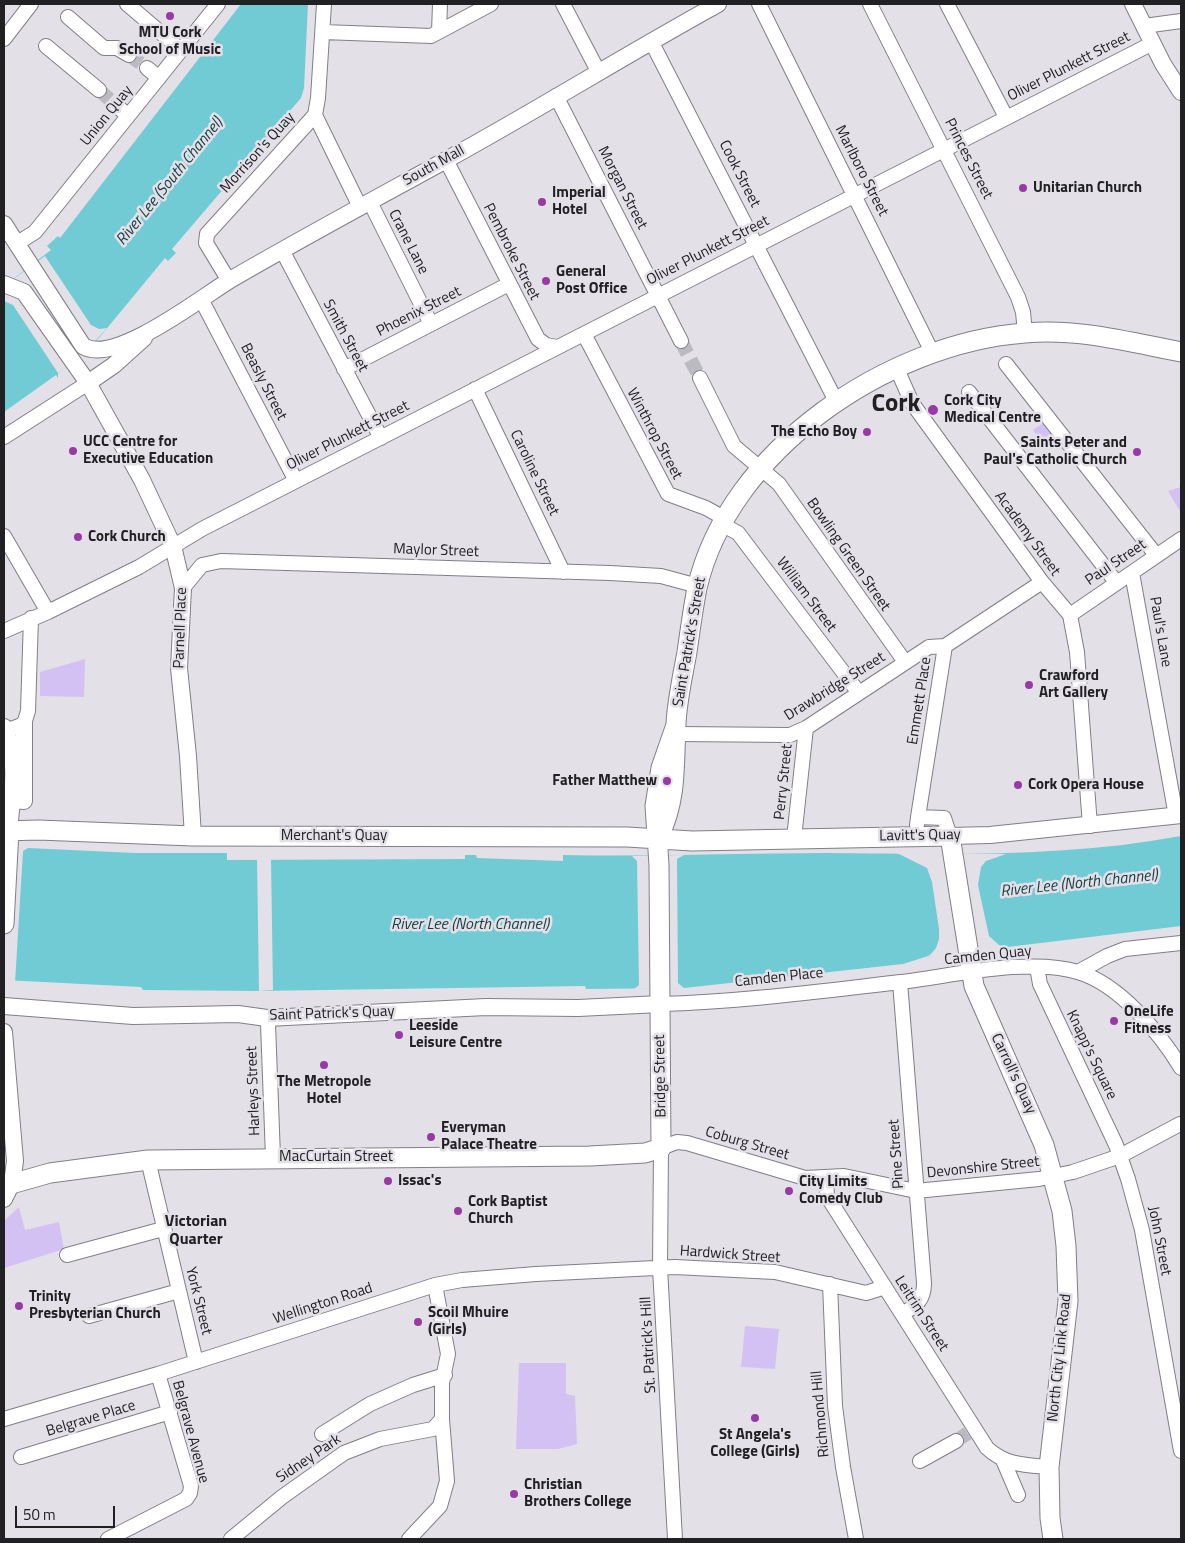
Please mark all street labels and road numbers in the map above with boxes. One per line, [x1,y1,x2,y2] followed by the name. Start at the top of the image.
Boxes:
[1005,28,1133,106] street label: Oliver Plunkett Street
[77,82,137,150] street label: Union Quay
[217,109,299,197] street label: Morrison's Quay
[940,116,996,202] street label: Princes Street
[830,123,892,219] street label: Marlboro Street
[714,137,764,211] street label: Cook Street
[400,142,468,190] street label: South Mall
[593,143,651,233] street label: Morgan Street
[479,201,543,303] street label: Pembroke Street
[384,207,432,277] street label: Crane Lane
[644,212,772,290] street label: Oliver Plunkett Street
[374,283,464,341] street label: Phoenix Street
[318,297,372,375] street label: Smith Street
[236,340,290,424] street label: Beasly Street
[622,385,686,483] street label: Winthrop Street
[284,397,412,475] street label: Oliver Plunkett Street
[506,427,562,519] street label: Caroline Street
[990,488,1064,580] street label: Academy Street
[802,495,894,615] street label: Bowling Green Street
[1082,536,1150,590] street label: Paul Street
[393,541,479,561] street label: Maylor Street
[772,554,840,636] street label: William Street
[670,576,710,708] street label: Saint Patrick's Street
[171,587,191,669] street label: Parnell Place
[1145,595,1175,669] street label: Paul's Lane
[781,649,889,725] street label: Drawbridge Street
[904,656,936,746] street label: Emmett Place
[771,743,797,821] street label: Perry Street
[879,826,961,846] street label: Lavitt's Quay
[281,827,387,845] street label: Merchant's Quay
[943,942,1033,970] street label: Camden Quay
[734,964,824,992] street label: Camden Place
[269,1003,395,1025] street label: Saint Patrick's Quay
[1062,1007,1120,1103] street label: Knapp's Square
[987,1031,1039,1117] street label: Carroll's Quay
[651,1034,671,1118] street label: Bridge Street
[243,1046,265,1136] street label: Harleys Street
[886,1119,908,1189] street label: Pine Street
[703,1123,791,1165] street label: Coburg Street
[279,1148,393,1166] street label: MacCurtain Street
[926,1153,1040,1183] street label: Devonshire Street
[1143,1205,1175,1277] street label: John Street
[679,1242,781,1268] street label: Hardwick Street
[181,1265,215,1337] street label: York Street
[890,1273,952,1355] street label: Leitrim Street
[271,1279,375,1329] street label: Wellington Road
[1044,1293,1076,1423] street label: North City Link Road
[637,1296,661,1394] street label: St. Patrick's Hill
[808,1370,834,1458] street label: Richmond Hill
[168,1379,212,1485] street label: Belgrave Avenue
[44,1397,138,1441] street label: Belgrave Place
[273,1431,345,1487] street label: Sidney Park

